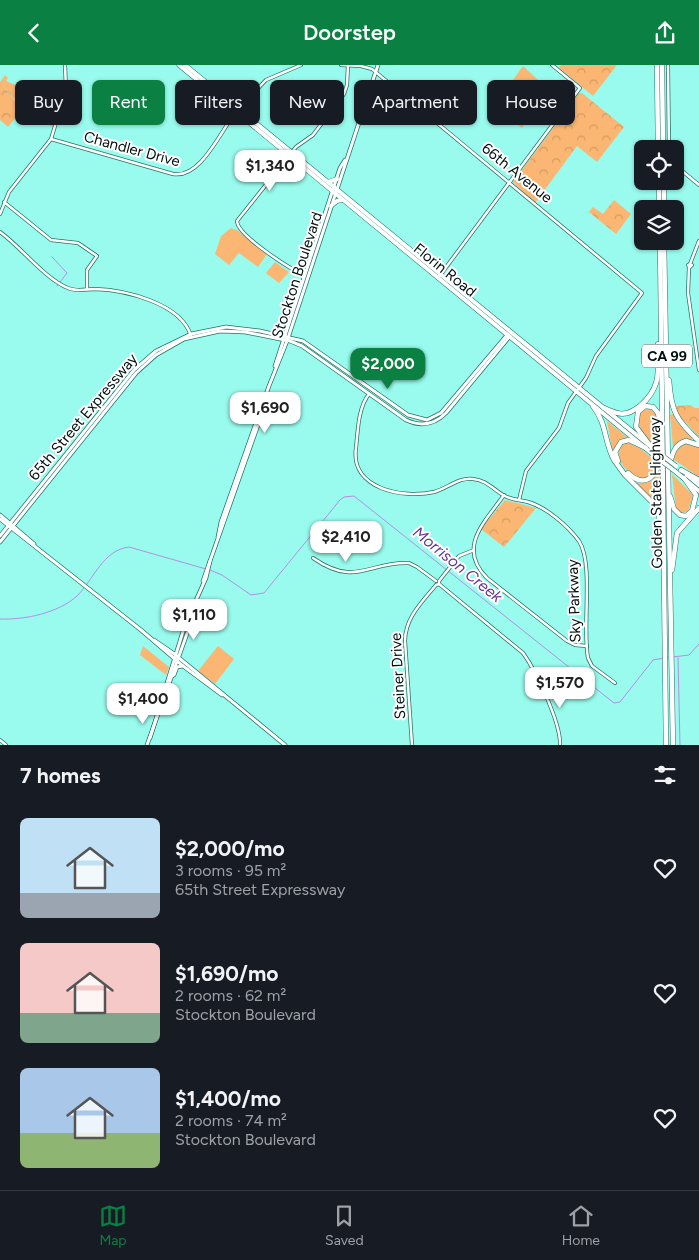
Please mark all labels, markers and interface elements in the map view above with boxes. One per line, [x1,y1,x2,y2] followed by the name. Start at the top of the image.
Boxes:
[20,19,48,47] icon: back
[303,19,396,46] text: Doorstep
[651,19,679,47] icon: share
[15,80,82,125] chip: Buy
[92,80,165,125] chip: Rent
[175,80,260,125] chip: Filters
[270,80,344,125] chip: New
[354,80,477,125] chip: Apartment
[487,80,575,125] chip: House
[82,128,182,170] street label: Chandler Drive
[478,139,556,207] street label: 66th Avenue
[634,140,684,250] map controls
[634,140,684,190] button: locate
[229,149,311,192] pin: $1,340
[245,156,295,175] text: $1,340
[634,200,684,250] button: layers
[268,209,326,341] street label: Stockton Boulevard
[410,239,480,301] street label: Florin Road
[642,345,692,367] road number: CA 99
[347,347,429,390] pin: $2,000
[25,350,141,484] street label: 65th Street Expressway
[361,354,415,373] text: $2,000
[224,391,306,434] pin: $1,690
[241,398,289,417] text: $1,690
[646,417,666,569] street label: Golden State Highway
[305,521,387,563] pin: $2,410
[409,523,507,607] water label: Morrison Creek
[321,527,371,546] text: $2,410
[564,559,584,643] street label: Sky Parkway
[153,599,235,641] pin: $1,110
[172,605,216,624] text: $1,110
[387,632,409,720] street label: Steiner Drive
[519,667,601,709] pin: $1,570
[536,673,584,692] text: $1,570
[102,683,184,725] pin: $1,400
[118,689,168,708] text: $1,400
[651,761,679,789] icon: filters
[20,763,101,788] text: 7 homes
[175,836,285,861] text: $2,000/mo
[60,838,120,898] icon: home
[651,854,679,882] icon: heart
[175,861,286,880] text: 3 rooms · 95 m²
[175,880,345,899] text: 65th Street Expressway
[175,961,278,986] text: $1,690/mo
[60,963,120,1023] icon: home
[651,979,679,1007] icon: heart
[175,986,286,1005] text: 2 rooms · 62 m²
[175,1005,316,1024] text: Stockton Boulevard
[175,1086,281,1111] text: $1,400/mo
[60,1088,120,1148] icon: home
[651,1104,679,1132] icon: heart
[175,1111,287,1130] text: 2 rooms · 74 m²
[175,1130,316,1149] text: Stockton Boulevard
[99,1202,127,1249] tab: Map
[325,1202,364,1249] tab: Saved
[562,1202,600,1249] tab: Home

